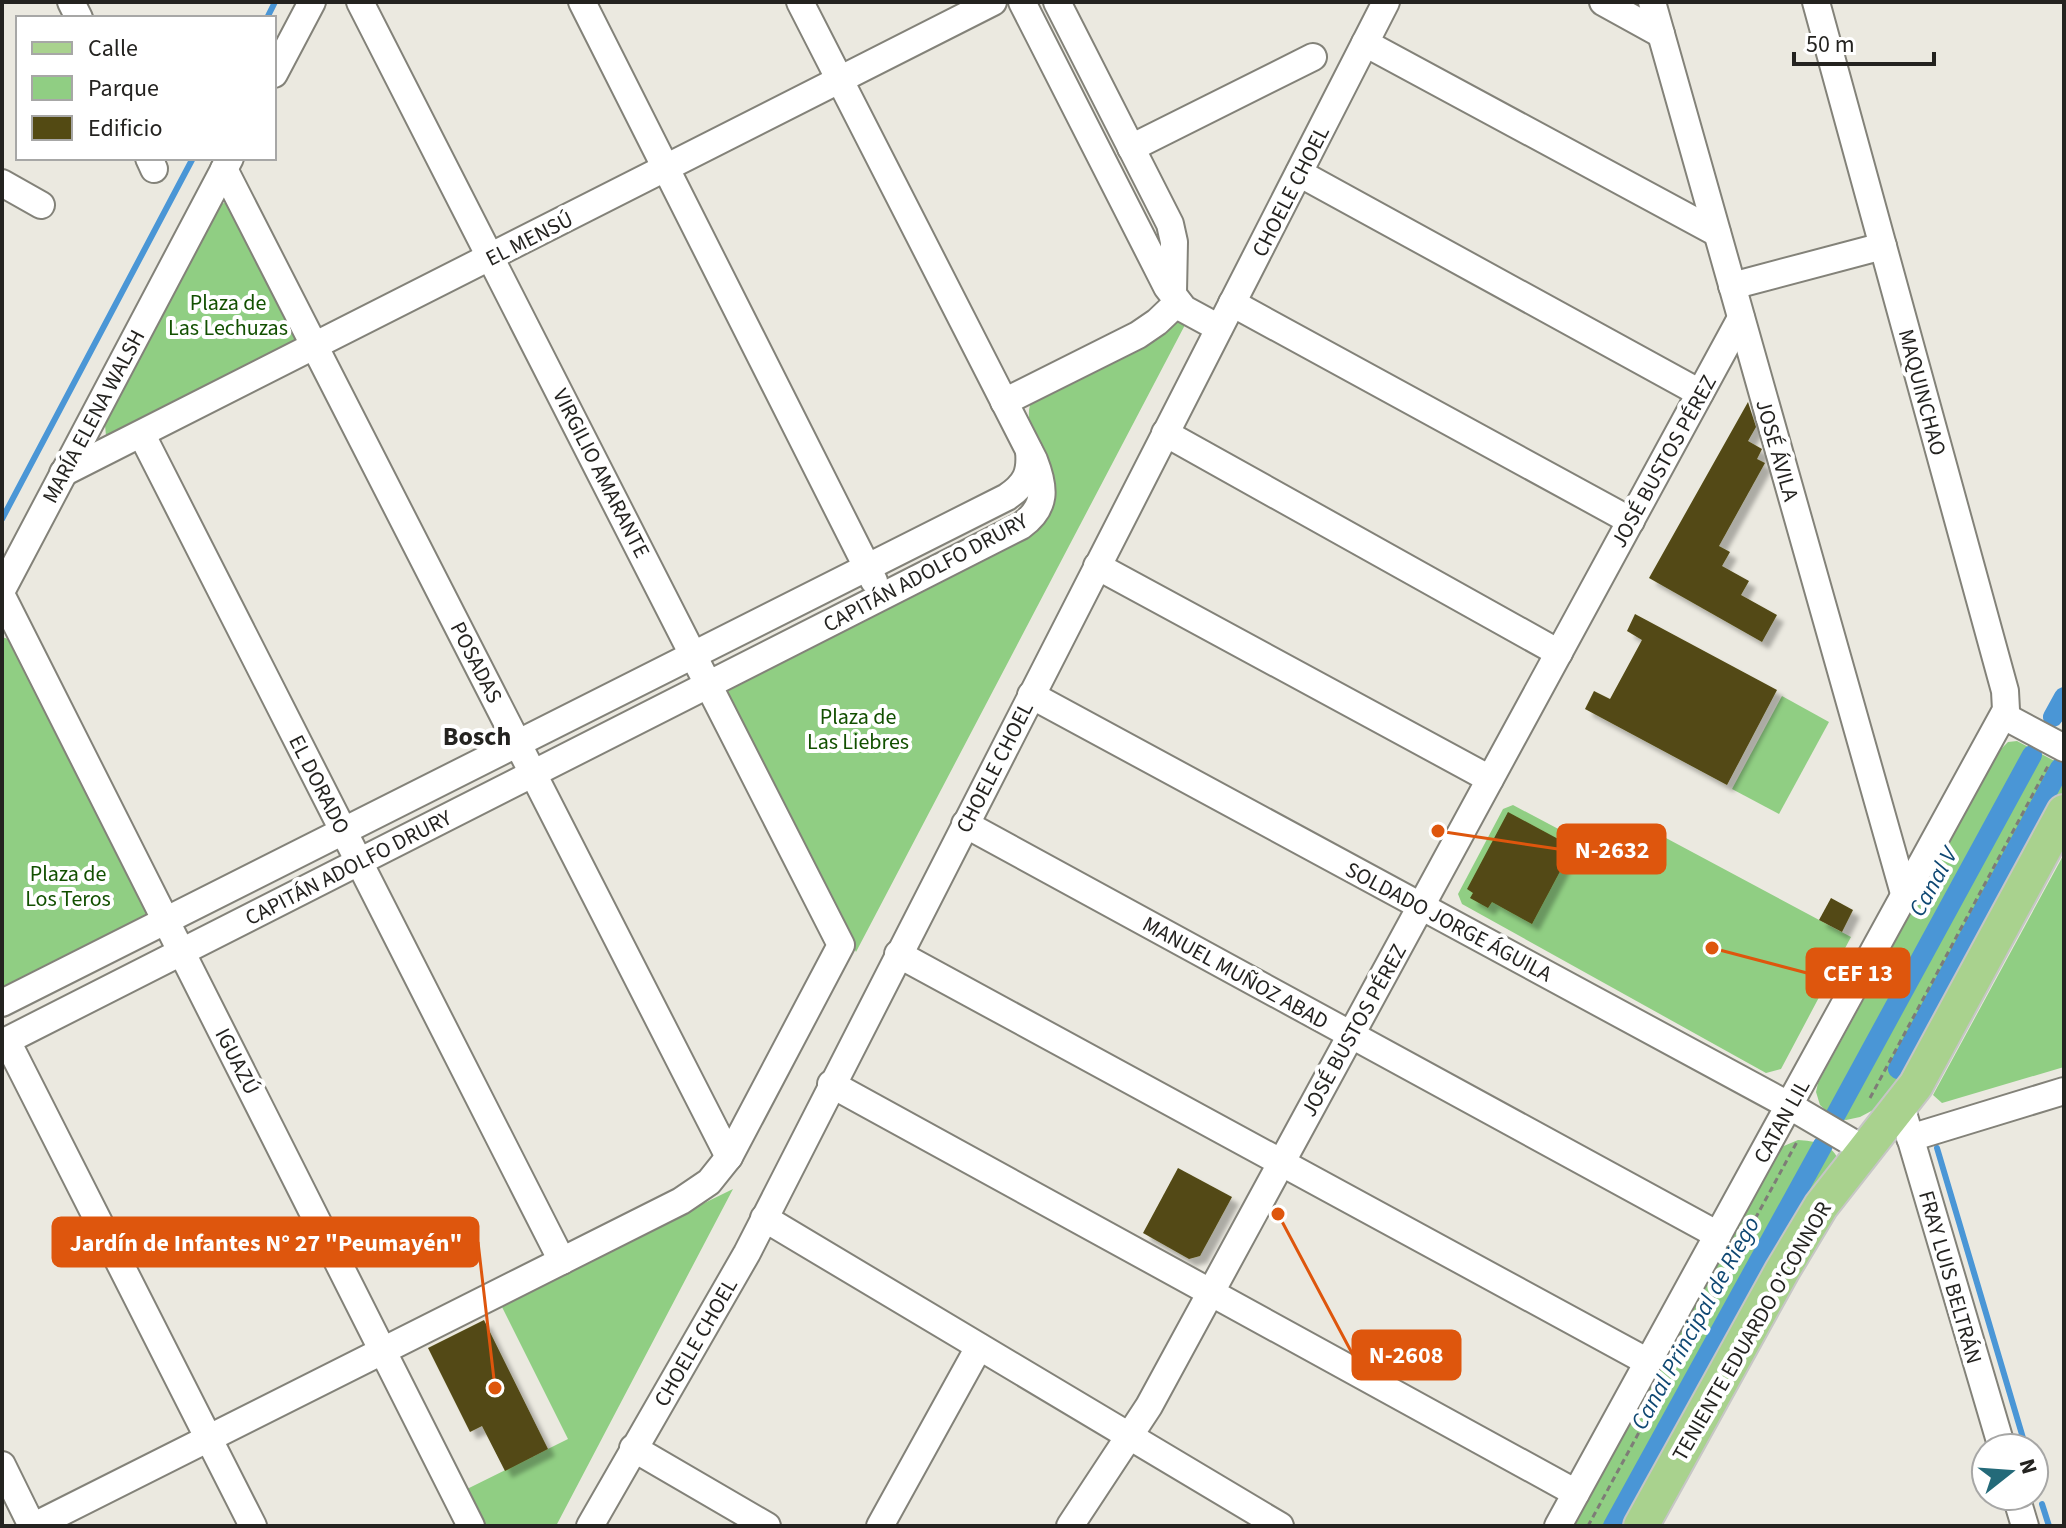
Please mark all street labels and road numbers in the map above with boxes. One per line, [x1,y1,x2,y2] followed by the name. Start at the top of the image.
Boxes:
[1244,120,1338,263] street label: CHOELE CHOEL
[480,203,579,275] street label: EL MENSÚ
[35,324,153,509] street label: MARÍA ELENA WALSH
[1890,325,1954,459] street label: MAQUINCHAO
[1603,369,1725,554] street label: JOSÉ BUSTOS PÉREZ
[545,383,658,564] street label: VIRGILIO AMARANTE
[1747,396,1807,505] street label: JOSÉ ÁVILA
[817,505,1034,641] street label: CAPITÁN ADOLFO DRURY
[442,616,510,709] street label: POSADAS
[948,696,1042,839] street label: CHOELE CHOEL
[280,729,358,840] street label: EL DORADO
[240,802,458,934] street label: CAPITÁN ADOLFO DRURY
[1339,854,1558,990] street label: SOLDADO JORGE ÁGUILA
[1137,908,1334,1037] street label: MANUEL MUÑOZ ABAD
[1293,938,1415,1123] street label: JOSÉ BUSTOS PÉREZ
[207,1023,267,1100] street label: IGUAZÚ
[1746,1073,1818,1169] street label: CATAN LIL
[1910,1187,1990,1368] street label: FRAY LUIS BELTRÁN
[1664,1196,1840,1467] street label: TENIENTE EDUARDO O'CONNOR
[646,1272,746,1413] street label: CHOELE CHOEL

